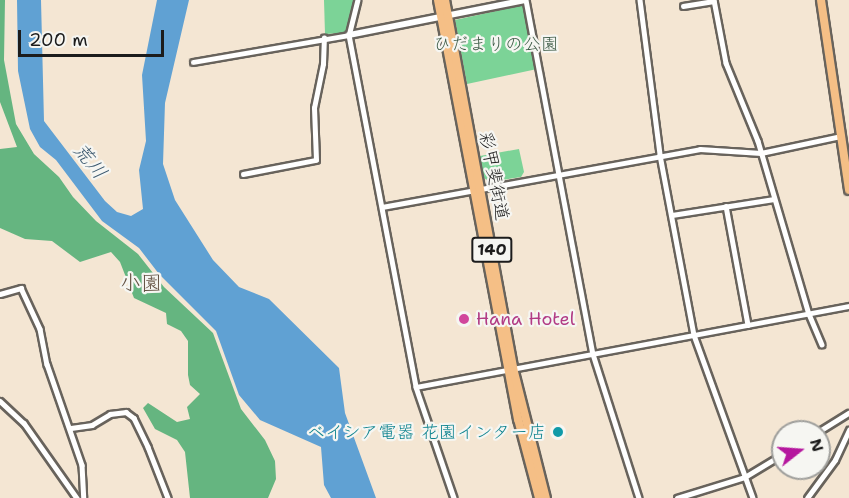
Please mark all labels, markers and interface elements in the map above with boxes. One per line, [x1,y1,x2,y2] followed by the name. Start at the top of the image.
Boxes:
[21,18,166,56] scale bar
[29,28,88,52] text: 200 m
[433,33,559,55] park label: ひだまりの公園
[475,130,513,222] street label: 彩甲斐街道
[68,138,112,184] water label: 荒川
[471,237,513,263] road number: 140
[120,270,162,296] district label: 小園
[476,308,575,330] place label: Hana Hotel
[457,312,471,326] marker: Hana Hotel
[771,420,831,480] north arrow
[306,421,546,443] place label: ベイシア電器 花園インター店
[551,425,565,439] marker: ベイシア電器 花園インター店
[805,436,829,454] text: N

